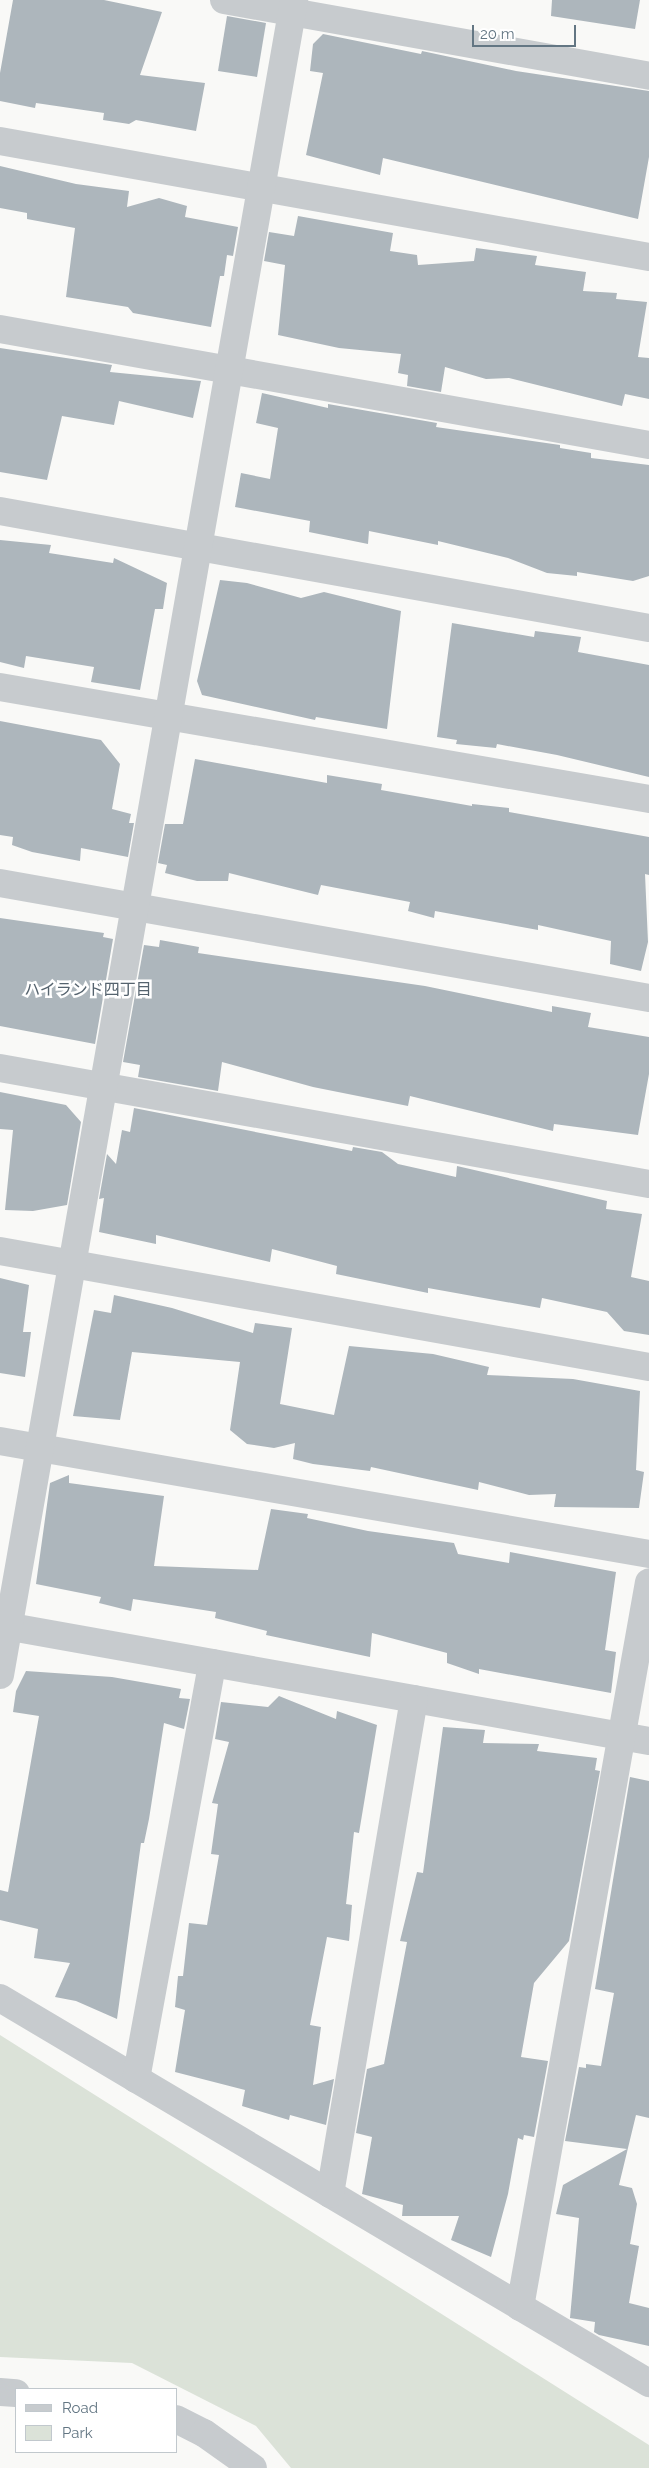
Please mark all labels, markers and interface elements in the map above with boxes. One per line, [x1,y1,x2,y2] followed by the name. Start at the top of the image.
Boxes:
[474,15,578,47] scale bar
[480,25,515,43] text: 20 m
[24,980,152,1000] district label: ハイランド四丁目
[15,2388,178,2453] legend
[62,2399,98,2417] text: Road
[62,2424,93,2442] text: Park

